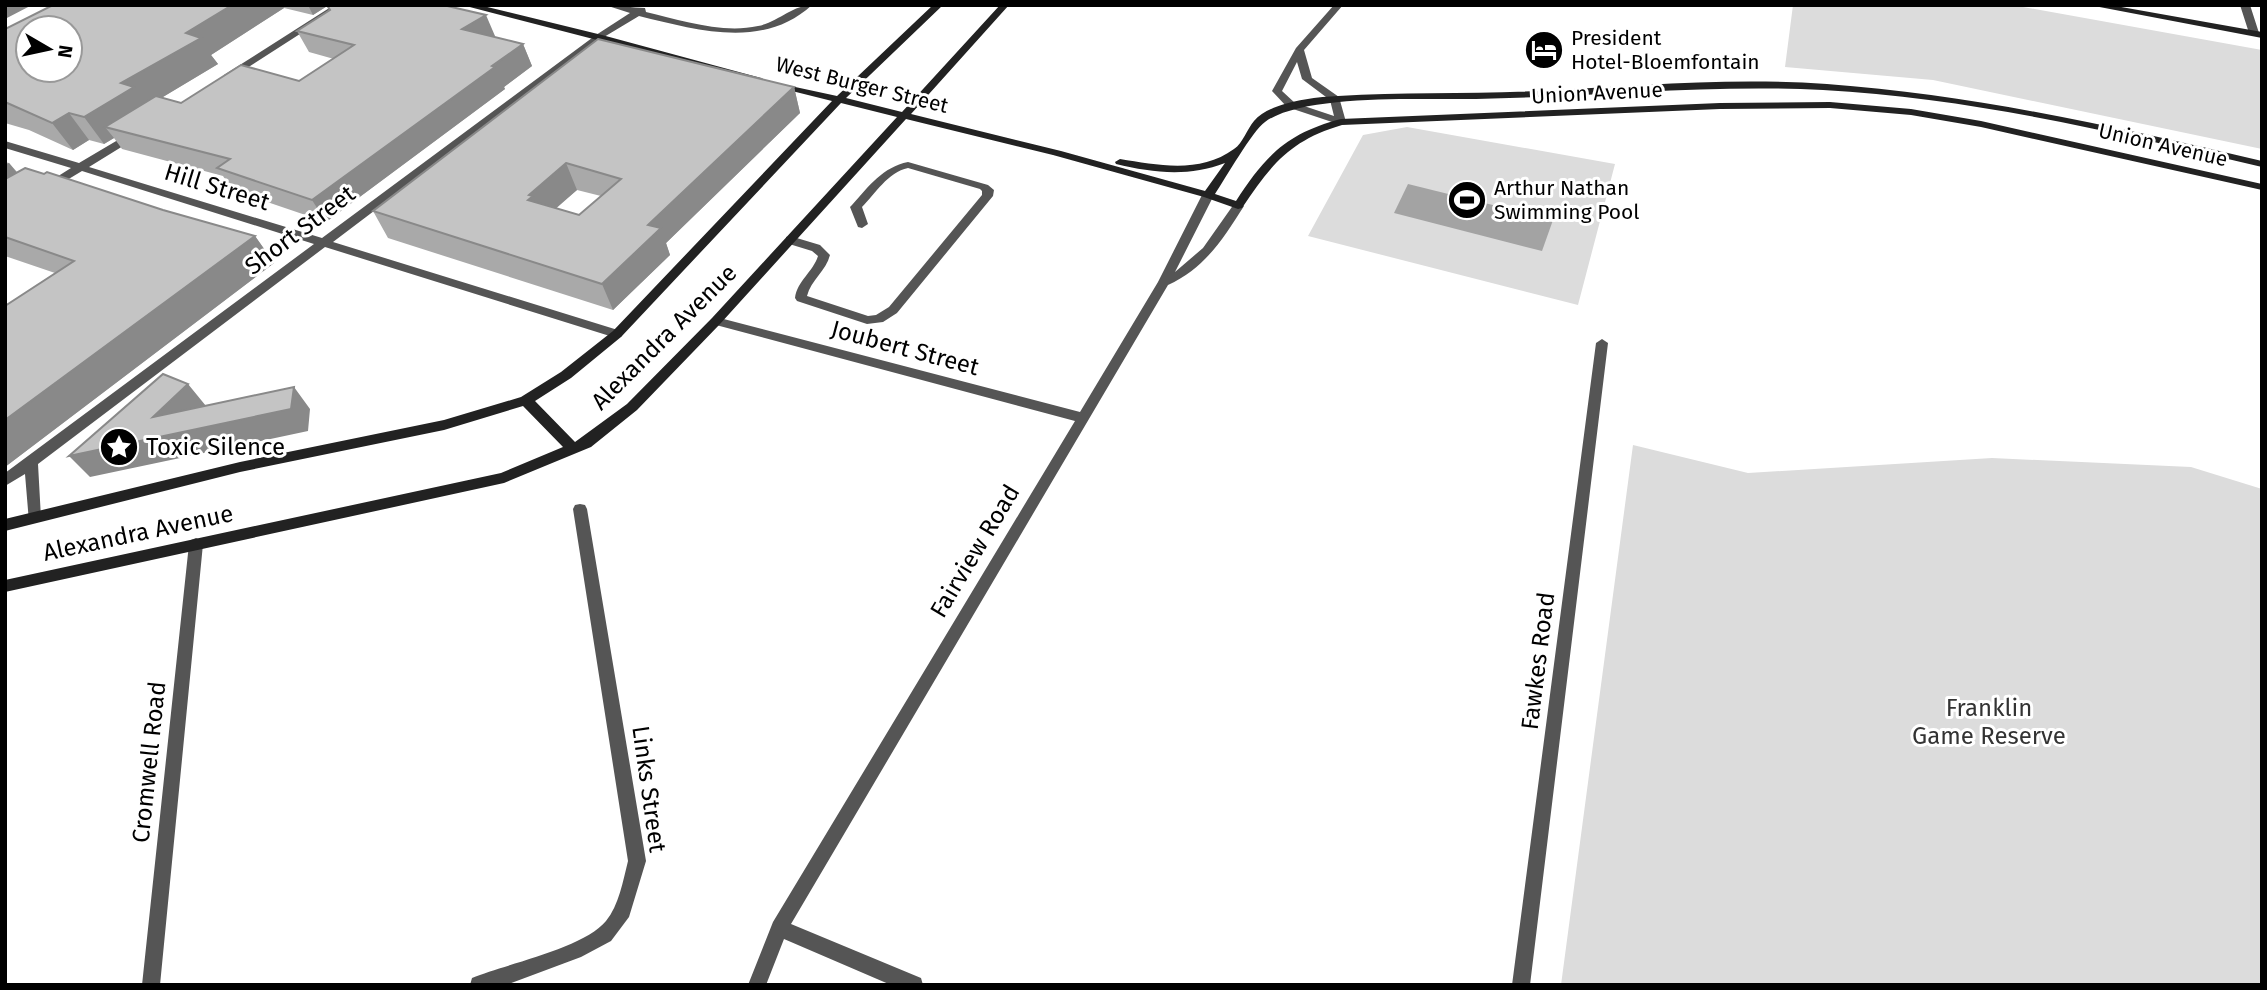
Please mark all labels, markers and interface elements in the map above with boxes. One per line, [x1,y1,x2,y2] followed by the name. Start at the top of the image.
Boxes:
[14,14,84,84] north arrow
[1571,25,1760,75] place label: President Hotel-Bloemfontain
[1523,29,1565,71] hotel icon: President Hotel-Bloemfontain
[53,44,78,60] text: N
[773,51,951,119] street label: West Burger Street
[1530,77,1664,109] street label: Union Avenue
[2096,117,2230,173] street label: Union Avenue
[161,158,273,216] street label: Hill Street
[1494,175,1639,225] place label: Arthur Nathan Swimming Pool
[239,179,361,280] street label: Short Street
[1446,179,1488,221] sports icon: Arthur Nathan Swimming Pool
[586,259,742,415] street label: Alexandra Avenue
[828,315,982,381] street label: Joubert Street
[98,426,140,468] place icon: Toxic Silence
[146,433,285,461] place label: Toxic Silence
[924,480,1026,622] street label: Fairview Road
[40,499,236,567] street label: Alexandra Avenue
[1516,591,1560,731] street label: Fawkes Road
[127,680,171,844] street label: Cromwell Road
[1912,694,2066,750] park label: Franklin Game Reserve
[626,724,672,854] street label: Links Street

